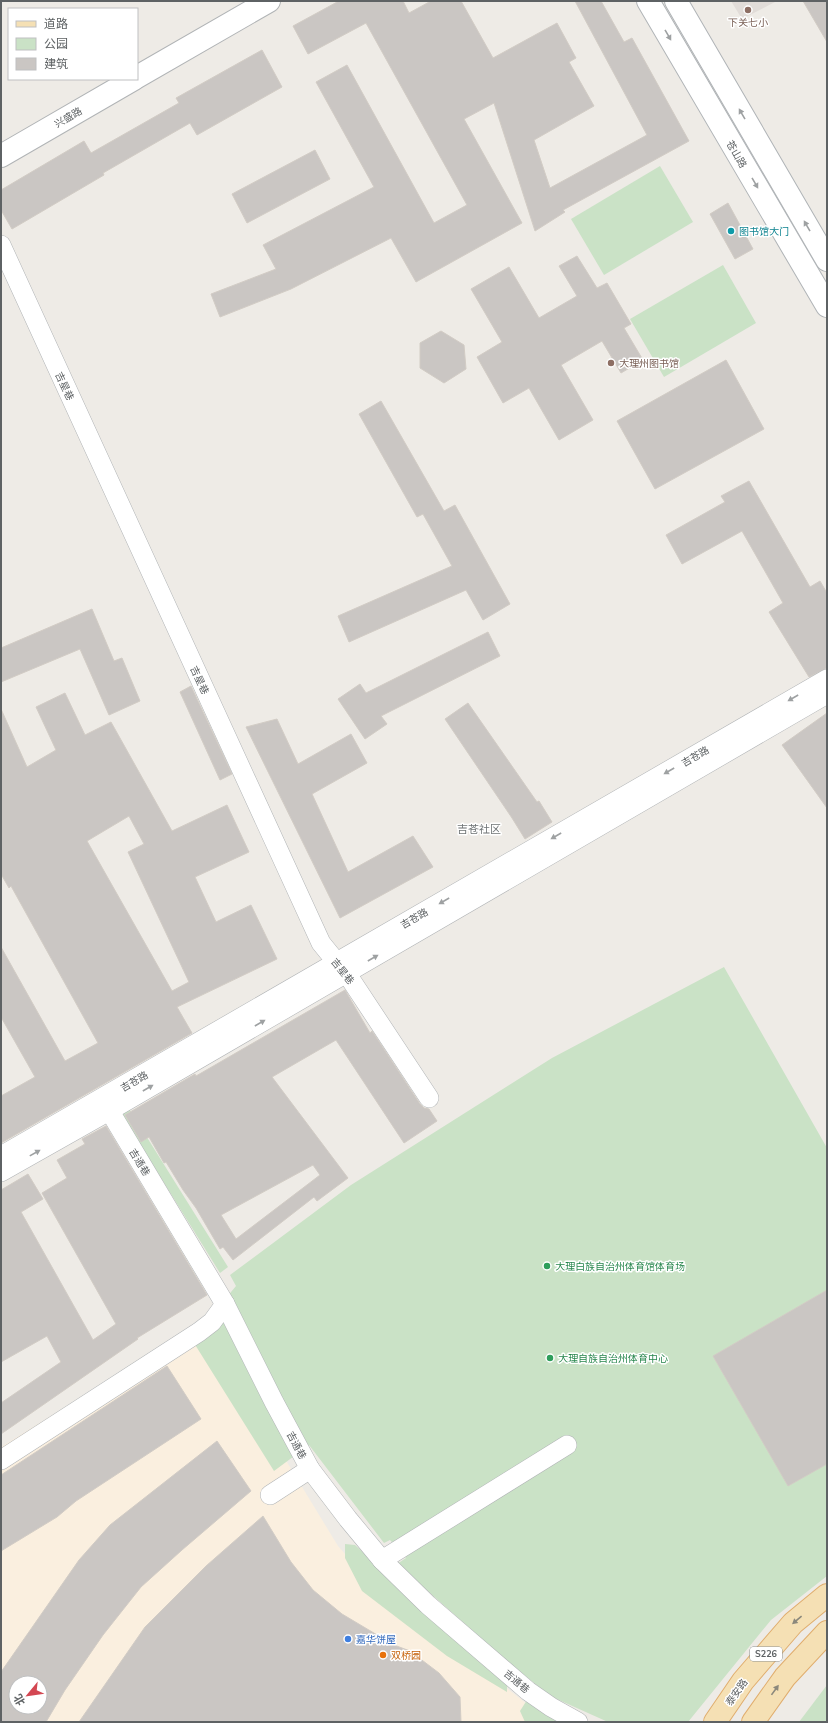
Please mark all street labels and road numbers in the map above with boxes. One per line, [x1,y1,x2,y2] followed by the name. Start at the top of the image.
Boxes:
[52,104,84,131] street label: 兴盛路
[723,138,750,170] street label: 苍山路
[52,370,77,403] street label: 吉星巷
[187,664,212,697] street label: 吉星巷
[679,743,711,770] street label: 吉苍路
[398,905,430,932] street label: 吉苍路
[328,956,357,987] street label: 吉星巷
[118,1068,150,1095] street label: 吉苍路
[126,1146,153,1178] street label: 吉通巷
[284,1429,309,1462] street label: 吉通巷
[750,1647,782,1661] road number: S226
[501,1667,532,1696] street label: 吉通巷
[722,1676,750,1708] street label: 泰安路

